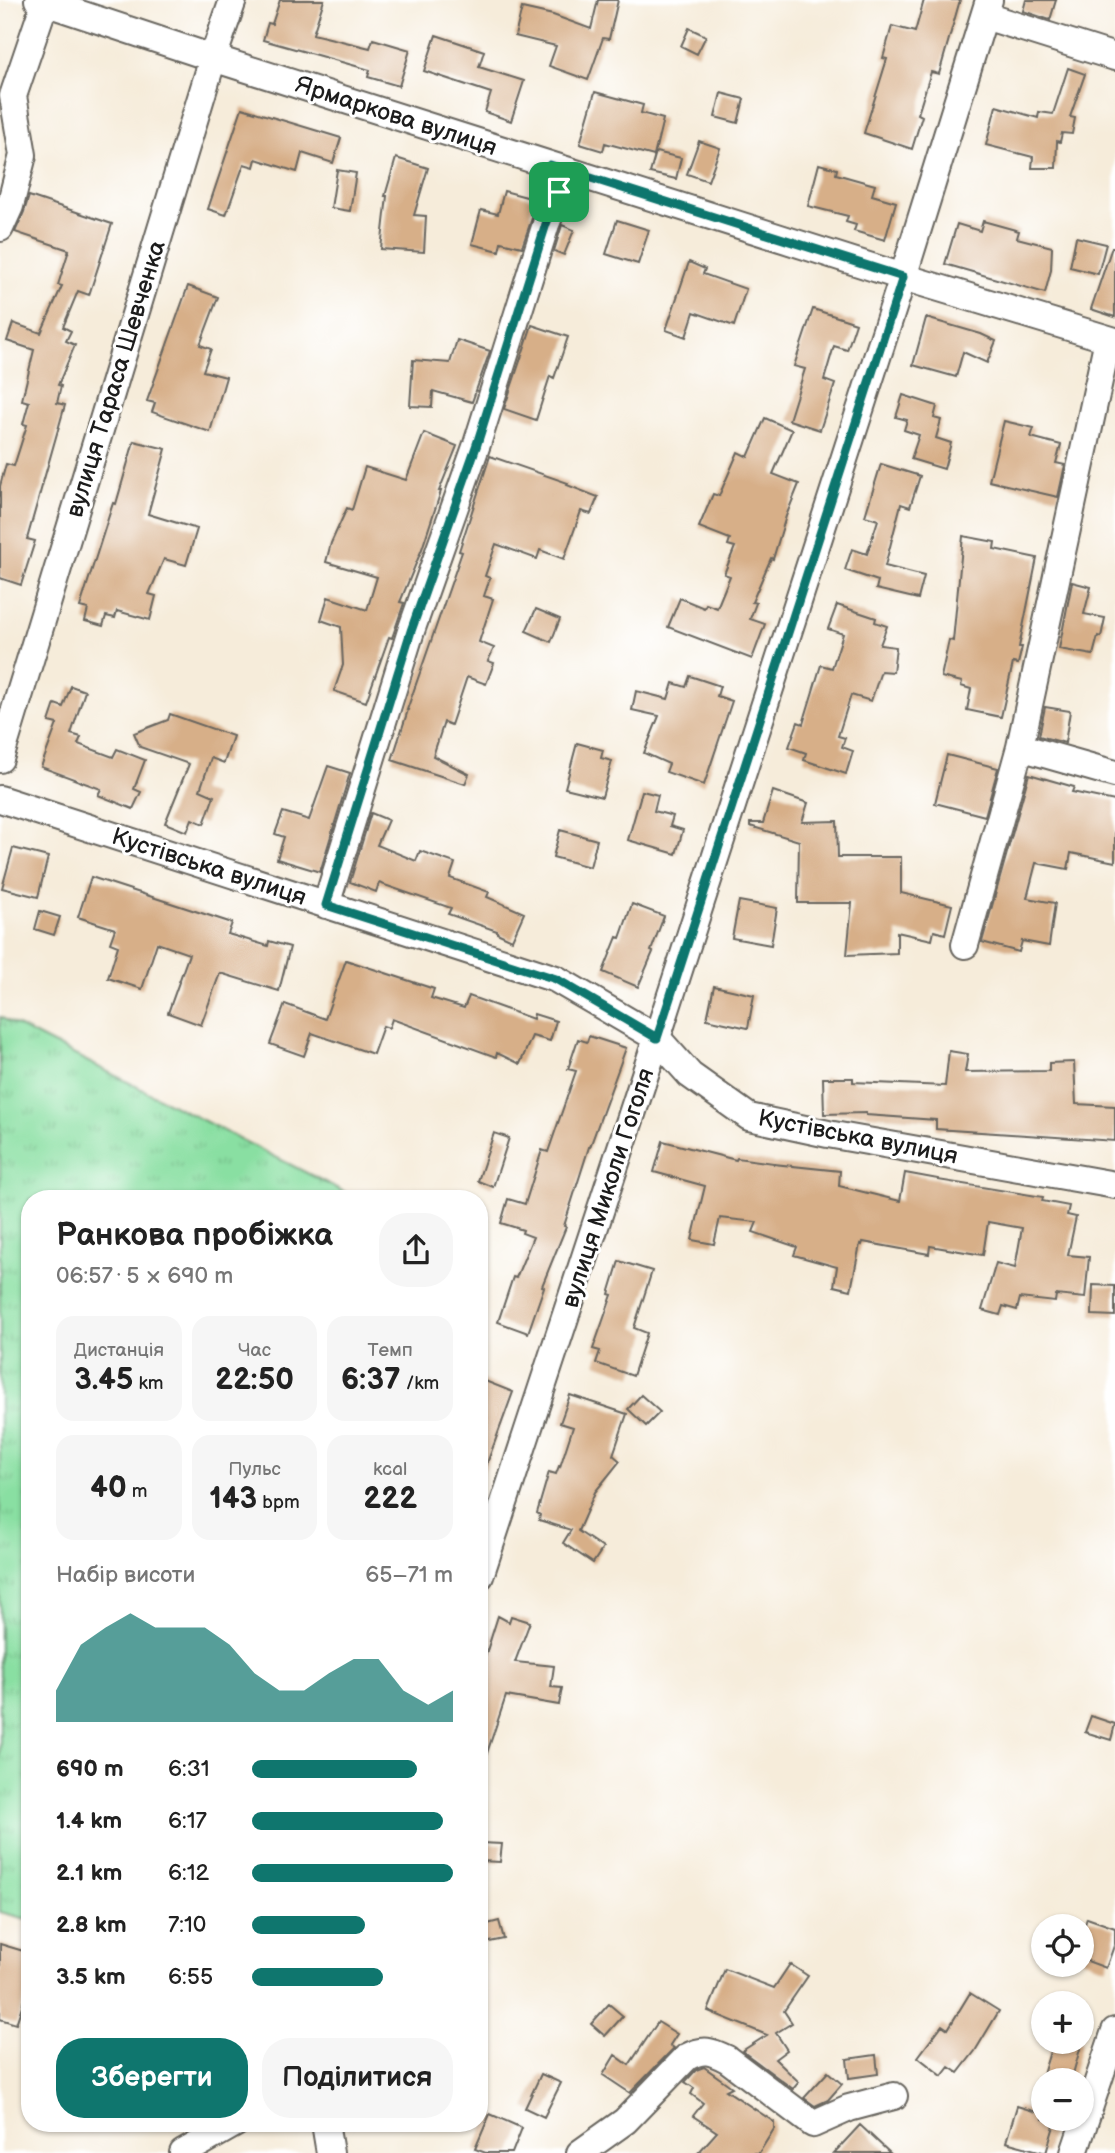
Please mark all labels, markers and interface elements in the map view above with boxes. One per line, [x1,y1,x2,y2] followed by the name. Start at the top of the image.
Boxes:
[292,70,500,162] street label: Ярмаркова вулиця
[529,162,589,222] pin
[540,173,578,211] icon: arrive
[60,237,172,521] street label: вулиця Тараса Шевченка
[108,822,310,912] street label: Кустівська вулиця
[556,1065,660,1311] street label: вулиця Миколи Гоголя
[756,1103,960,1171] street label: Кустівська вулиця
[379,1213,453,1287] button: share
[56,1216,333,1255] text: Ранкова пробіжка
[56,1262,233,1290] text: 06:57 · 5 × 690 m
[74,1339,164,1362] text: Дистанція
[238,1339,271,1362] text: Час
[368,1339,413,1362] text: Темп
[74,1362,133,1398] text: 3.45
[215,1362,294,1398] text: 22:50
[341,1362,401,1398] text: 6:37
[133,1372,163,1395] text: km
[401,1372,439,1395] text: /km
[228,1458,281,1481] text: Пульс
[373,1458,407,1481] text: kcal
[90,1470,127,1506] text: 40
[127,1480,147,1503] text: m
[209,1481,257,1517] text: 143
[363,1481,417,1517] text: 222
[257,1491,300,1514] text: bpm
[56,1561,195,1589] text: Набір висоти
[365,1561,453,1589] text: 65–71 m
[56,1755,124,1783] text: 690 m
[168,1755,210,1783] text: 6:31
[56,1807,122,1835] text: 1.4 km
[168,1807,207,1835] text: 6:17
[56,1859,122,1887] text: 2.1 km
[168,1859,209,1887] text: 6:12
[56,1911,127,1939] text: 2.8 km
[168,1911,206,1939] text: 7:10
[1031,1914,1094,2131] map controls
[1031,1914,1094,1977] button: locate
[56,1963,126,1991] text: 3.5 km
[168,1963,213,1991] text: 6:55
[1031,1991,1094,2054] button: +
[56,2038,248,2118] button: Зберегти
[262,2038,453,2118] button: Поділитися
[1031,2068,1094,2131] button: −

